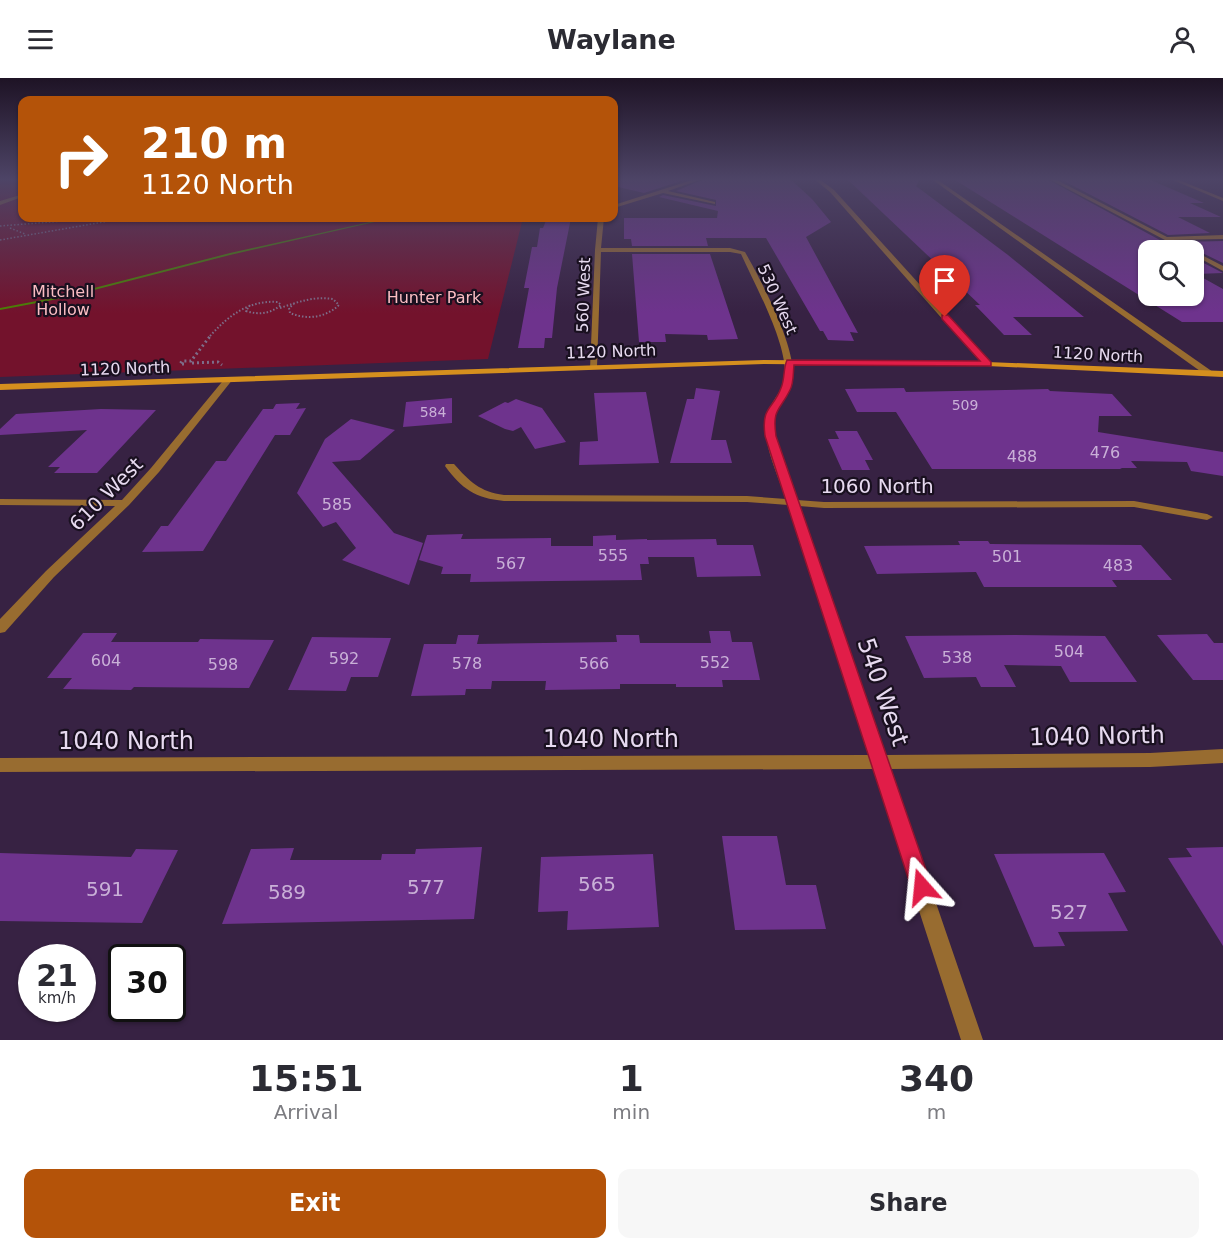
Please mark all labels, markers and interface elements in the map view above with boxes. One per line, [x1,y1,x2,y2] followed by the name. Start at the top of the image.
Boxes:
[24,23,57,56] icon: menu
[1166,23,1199,56] icon: person
[547,24,676,55] text: Waylane
[141,119,287,168] text: 210 m
[42,120,120,198] icon: right
[141,169,294,200] text: 1120 North
[1138,240,1204,306] map controls
[1138,240,1204,306] button: search
[919,255,970,317] pin
[573,257,594,333] street label: 560 West
[754,261,801,337] street label: 530 West
[928,264,961,297] icon: arrive
[32,282,94,319] park label: Mitchell Hollow
[387,288,482,307] park label: Hunter Park
[565,340,657,363] street label: 1120 North
[1052,343,1144,366] street label: 1120 North
[79,357,171,380] street label: 1120 North
[952,397,978,413] house number: 509
[420,404,446,420] house number: 584
[1090,443,1120,462] house number: 476
[1007,447,1037,466] house number: 488
[64,452,148,536] street label: 610 West
[820,474,934,498] street label: 1060 North
[322,495,352,514] house number: 585
[598,546,628,565] house number: 555
[992,547,1022,566] house number: 501
[496,554,526,573] house number: 567
[1103,556,1133,575] house number: 483
[851,634,915,750] street label: 540 West
[1054,642,1084,661] house number: 504
[942,648,972,667] house number: 538
[329,649,359,668] house number: 592
[91,651,121,670] house number: 604
[700,653,730,672] house number: 552
[452,654,482,673] house number: 578
[579,654,609,673] house number: 566
[208,655,238,674] house number: 598
[1029,721,1165,751] street label: 1040 North
[543,725,679,753] street label: 1040 North
[58,727,194,755] street label: 1040 North
[890,855,954,919] position arrow
[578,872,616,896] house number: 565
[407,875,445,899] house number: 577
[86,877,124,901] house number: 591
[268,880,306,904] house number: 589
[1050,900,1088,924] house number: 527
[108,944,186,1022] speed limit sign: 30
[36,958,78,993] text: 21
[38,989,76,1007] text: km/h
[249,1058,363,1099] text: 15:51
[619,1058,644,1099] text: 1
[899,1058,974,1099] text: 340
[274,1100,339,1124] text: Arrival
[612,1100,650,1124] text: min
[927,1100,946,1124] text: m
[24,1169,606,1238] button: Exit
[618,1169,1199,1238] button: Share

